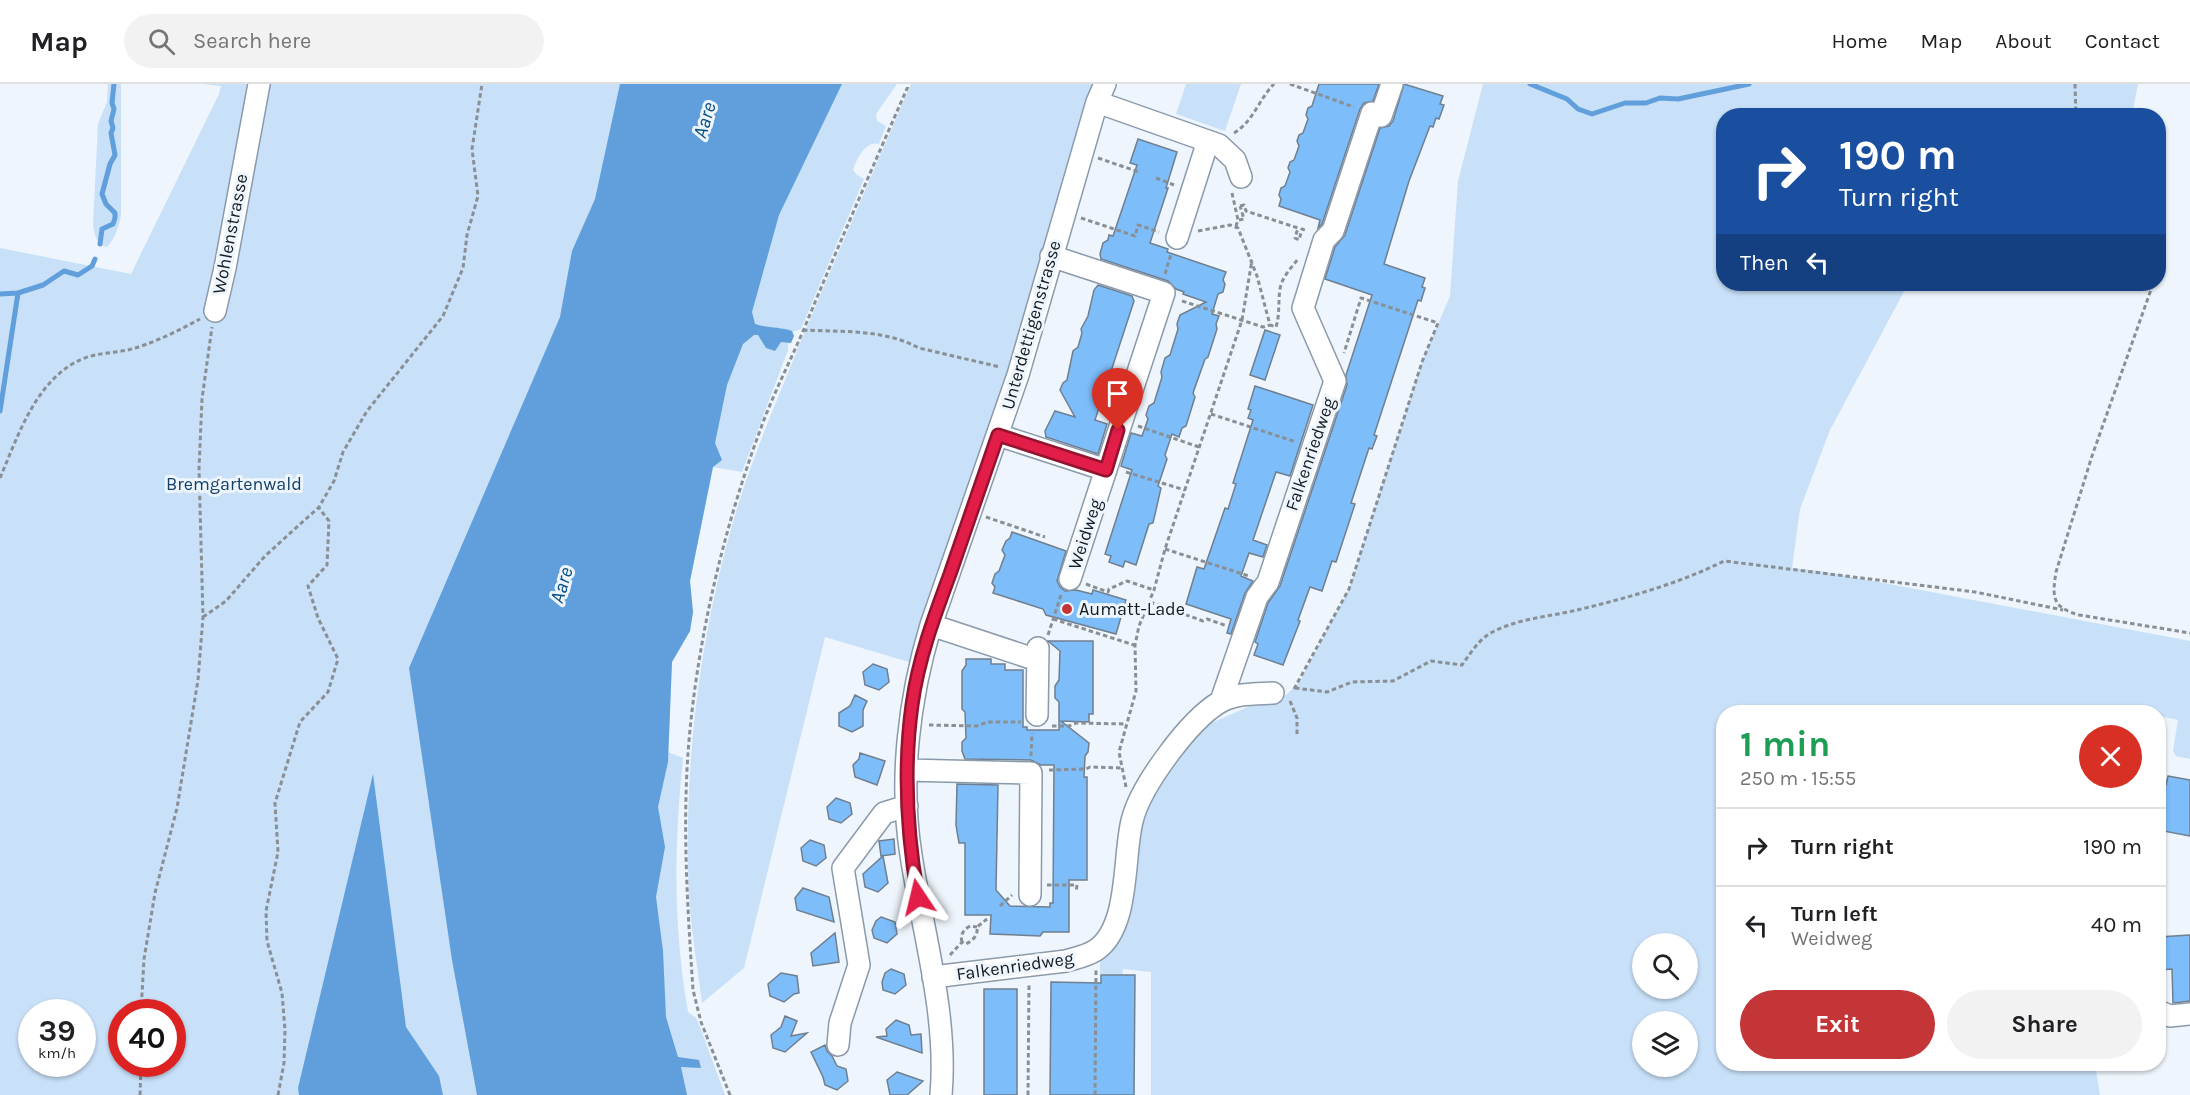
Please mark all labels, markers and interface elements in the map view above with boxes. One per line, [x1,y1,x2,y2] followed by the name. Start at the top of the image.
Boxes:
[124,14,544,68] search box
[30,25,88,58] text: Map
[145,25,178,58] icon: search
[193,28,311,54] text: Search here
[1832,29,1888,53] text: Home
[1921,29,1962,53] text: Map
[1995,29,2052,53] text: About
[2085,29,2160,53] text: Contact
[688,99,721,141] water label: Aare
[1839,130,1957,180] text: 190 m
[1740,132,1818,210] icon: right
[208,172,252,296] street label: Wohlenstrasse
[1839,181,1959,213] text: Turn right
[996,238,1066,412] street label: Unterdettigenstrasse
[1801,246,1834,279] icon: left
[1740,250,1789,276] text: Then
[1092,368,1143,430] pin
[1101,377,1134,410] icon: arrive
[1280,394,1340,514] street label: Falkenriedweg
[166,473,302,495] park label: Bremgartenwald
[1063,496,1107,572] street label: Weidweg
[545,564,578,606] water label: Aare
[1079,598,1185,620] place label: Aumatt-Lade
[1060,602,1074,616] marker: Aumatt-Lade
[1740,723,1830,765] text: 1 min
[2079,725,2142,788] button: close
[1740,767,1856,790] text: 250 m · 15:55
[1740,831,1773,864] icon: right
[1791,834,1894,860] text: Turn right
[2083,834,2142,860] text: 190 m
[886,865,950,929] position arrow
[1791,901,1878,927] text: Turn left
[1740,909,1773,942] icon: left
[2091,912,2142,938] text: 40 m
[1791,927,1872,950] text: Weidweg
[1632,933,1698,1077] map controls
[1632,933,1698,999] button: search
[955,947,1075,985] street label: Falkenriedweg
[1740,990,1935,1059] button: Exit
[1947,990,2142,1059] button: Share
[108,999,186,1077] speed limit sign: 40
[1632,1011,1698,1077] button: layers
[39,1013,75,1049] text: 39
[38,1044,76,1062] text: km/h

